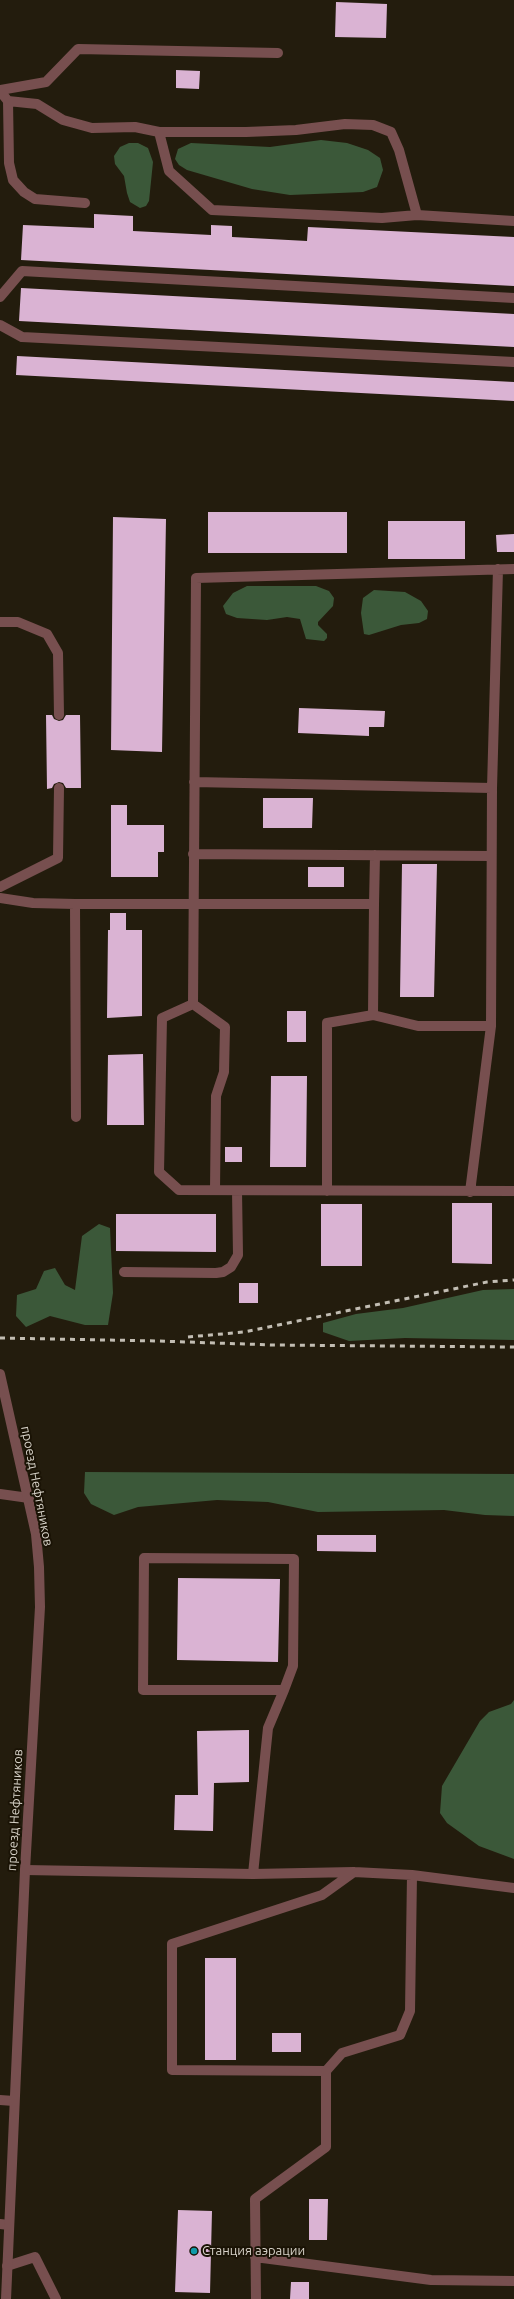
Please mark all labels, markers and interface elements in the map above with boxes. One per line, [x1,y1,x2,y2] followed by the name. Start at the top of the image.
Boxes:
[18,1425,56,1547] street label: проезд Нефтяников
[4,1749,26,1871] street label: проезд Нефтяников
[202,2243,305,2259] place label: Станция аэрации
[189,2246,199,2256] marker: Станция аэрации

